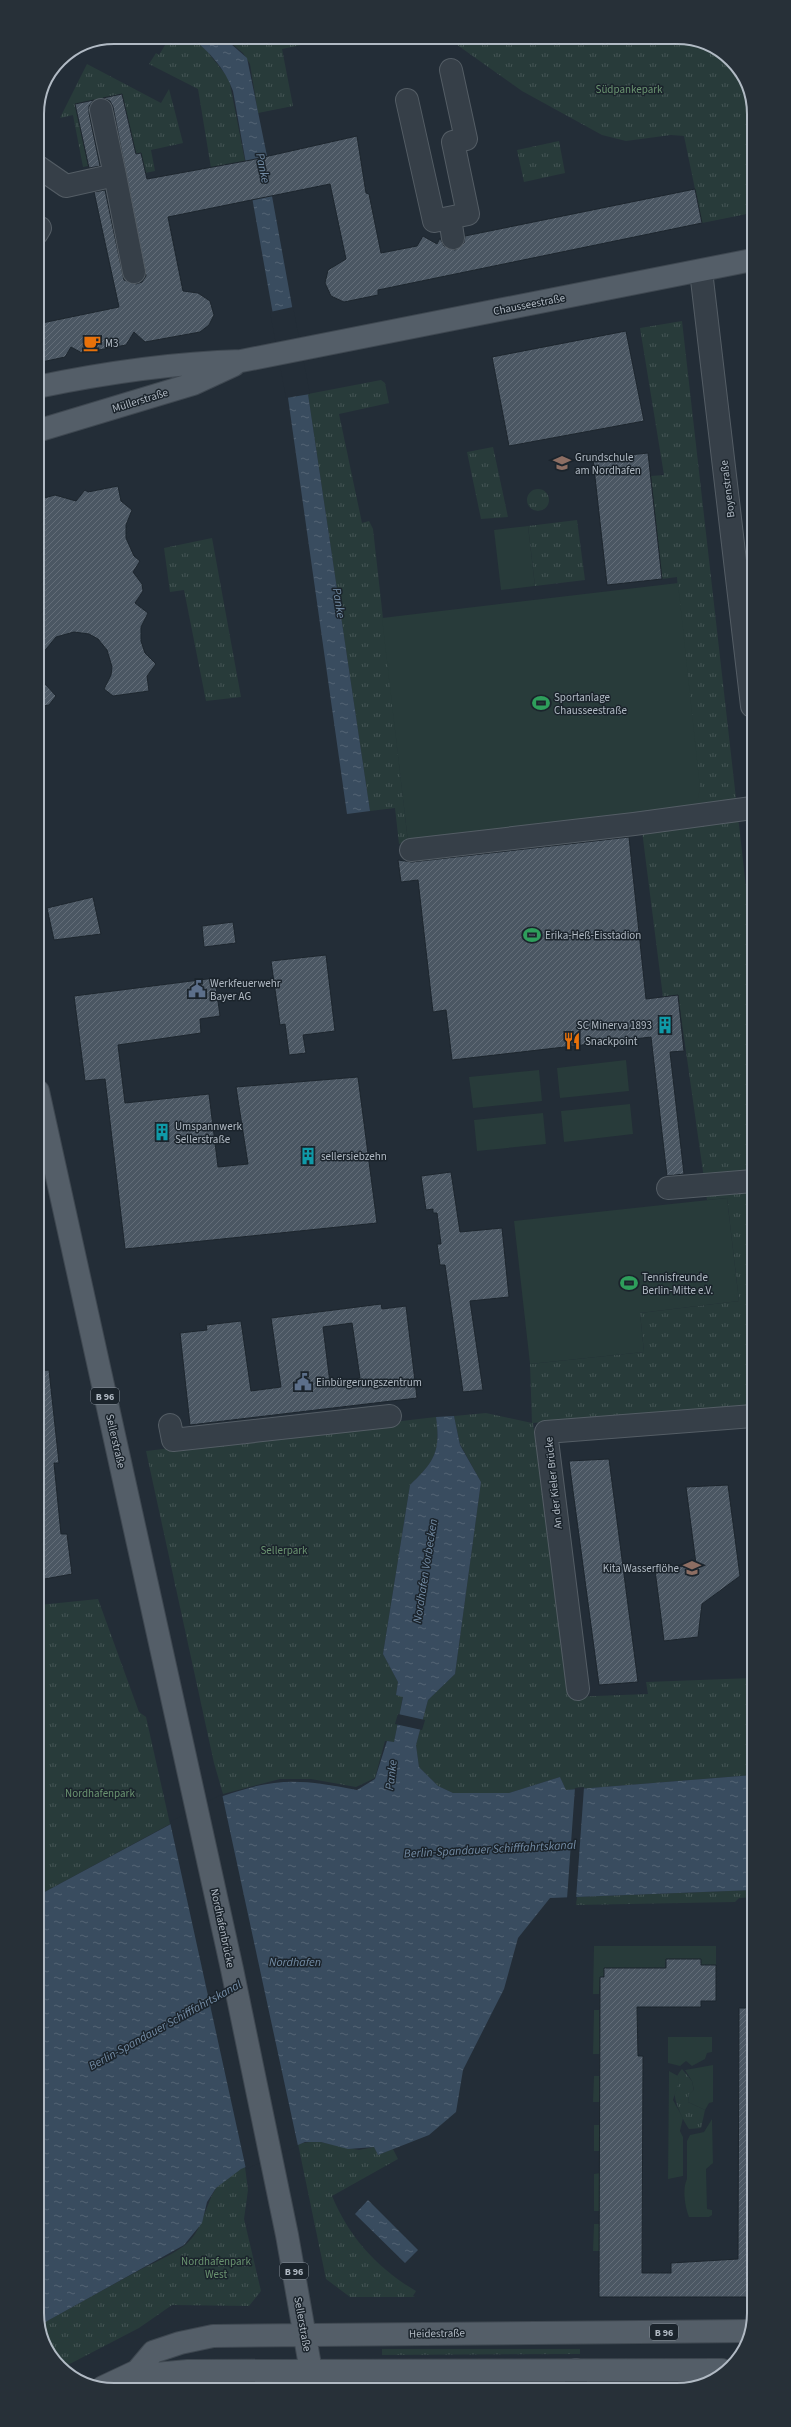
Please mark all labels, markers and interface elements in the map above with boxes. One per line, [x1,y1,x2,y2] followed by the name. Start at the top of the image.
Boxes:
[596,82,663,97] park label: Südpankepark
[251,151,274,185] water label: Panke
[492,290,567,319] street label: Chausseestraße
[82,333,102,353] cafe icon: M3
[105,336,118,351] place label: M3
[110,385,171,416] street label: Müllerstraße
[575,450,641,478] place label: Grundschule am Nordhafen
[552,453,572,473] school or university icon: Grundschule am Nordhafen
[716,459,738,519] street label: Boyenstraße
[328,587,349,620] water label: Panke
[554,690,627,718] place label: Sportanlage Chausseestraße
[531,693,551,713] sports icon: Sportanlage Chausseestraße
[522,925,542,945] sports icon: Erika-Heß-Eisstadion
[545,928,641,943] place label: Erika-Heß-Eisstadion
[210,976,281,1004] place label: Werkfeuerwehr Bayer AG
[187,979,207,999] public building icon: Werkfeuerwehr Bayer AG
[655,1015,675,1035] building icon: SC Minerva 1893
[577,1018,652,1033] place label: SC Minerva 1893
[562,1031,582,1051] restaurant icon: Snackpoint
[585,1034,638,1049] place label: Snackpoint
[175,1119,242,1147] place label: Umspannwerk Sellerstraße
[152,1122,172,1142] building icon: Umspannwerk Sellerstraße
[298,1146,318,1166] building icon: sellersiebzehn
[321,1149,387,1164] place label: sellersiebzehn
[642,1270,714,1298] place label: Tennisfreunde Berlin-Mitte e.V.
[619,1273,639,1293] sports icon: Tennisfreunde Berlin-Mitte e.V.
[293,1372,313,1392] public building icon: Einbürgerungszentrum
[316,1375,422,1390] place label: Einbürgerungszentrum
[91,1388,119,1404] road number: B 96
[102,1413,129,1470] street label: Sellerstraße
[541,1436,566,1530] street label: An der Kieler Brücke
[409,1518,442,1624] water label: Nordhafen Vorbecken
[261,1543,308,1558] park label: Sellerpark
[682,1558,702,1578] school or university icon: Kita Wasserflöhe
[603,1561,680,1576] place label: Kita Wasserflöhe
[381,1759,402,1791] water label: Panke
[65,1786,135,1801] park label: Nordhafenpark
[403,1836,577,1863] water label: Berlin-Spandauer Schifffahrtskanal
[207,1887,238,1970] street label: Nordhafenbrücke
[269,1954,321,1971] water label: Nordhafen
[86,1976,245,2075] water label: Berlin-Spandauer Schifffahrtskanal
[181,2254,251,2282] park label: Nordhafenpark West
[280,2263,308,2279] road number: B 96
[290,2296,315,2353] street label: Sellerstraße
[650,2324,678,2340] road number: B 96
[409,2326,466,2341] street label: Heidestraße

